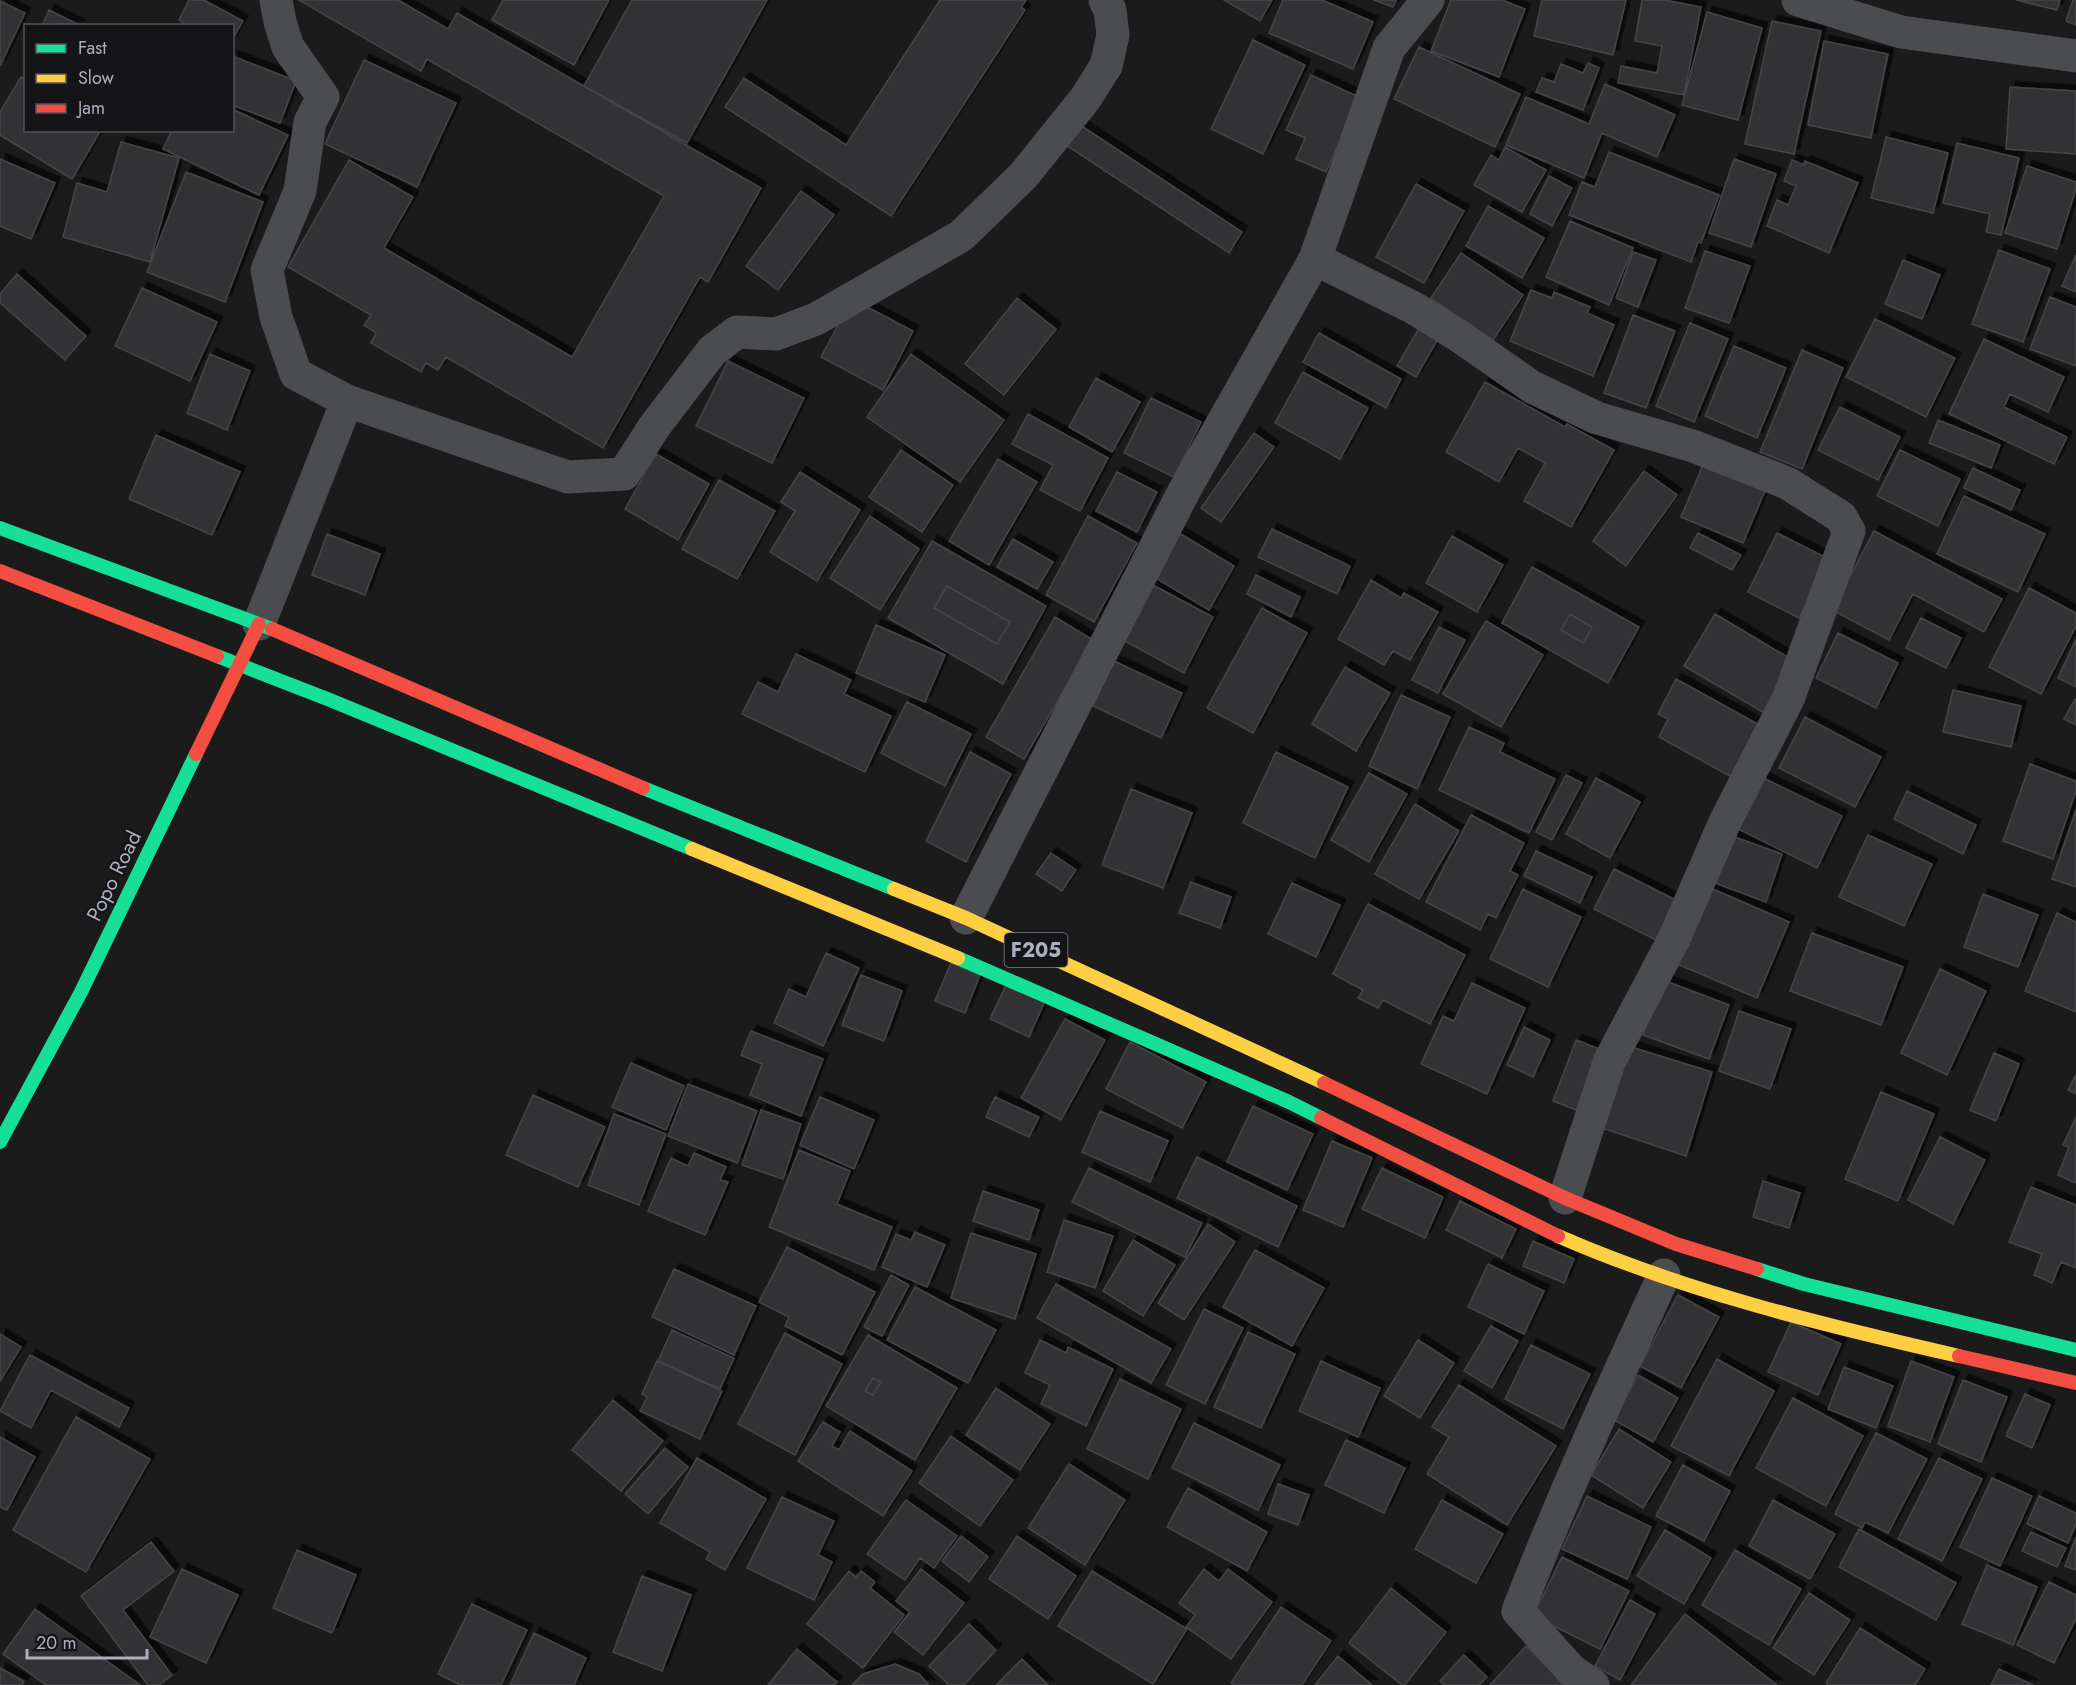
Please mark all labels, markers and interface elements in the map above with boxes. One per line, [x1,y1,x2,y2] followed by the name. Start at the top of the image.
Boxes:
[24,24,234,132] legend
[78,35,107,61] text: Fast
[78,65,115,91] text: Slow
[76,95,105,121] text: Jam
[79,826,149,926] street label: Popo Road
[1004,933,1068,967] road number: F205
[27,1622,147,1660] scale bar
[36,1630,76,1656] text: 20 m

